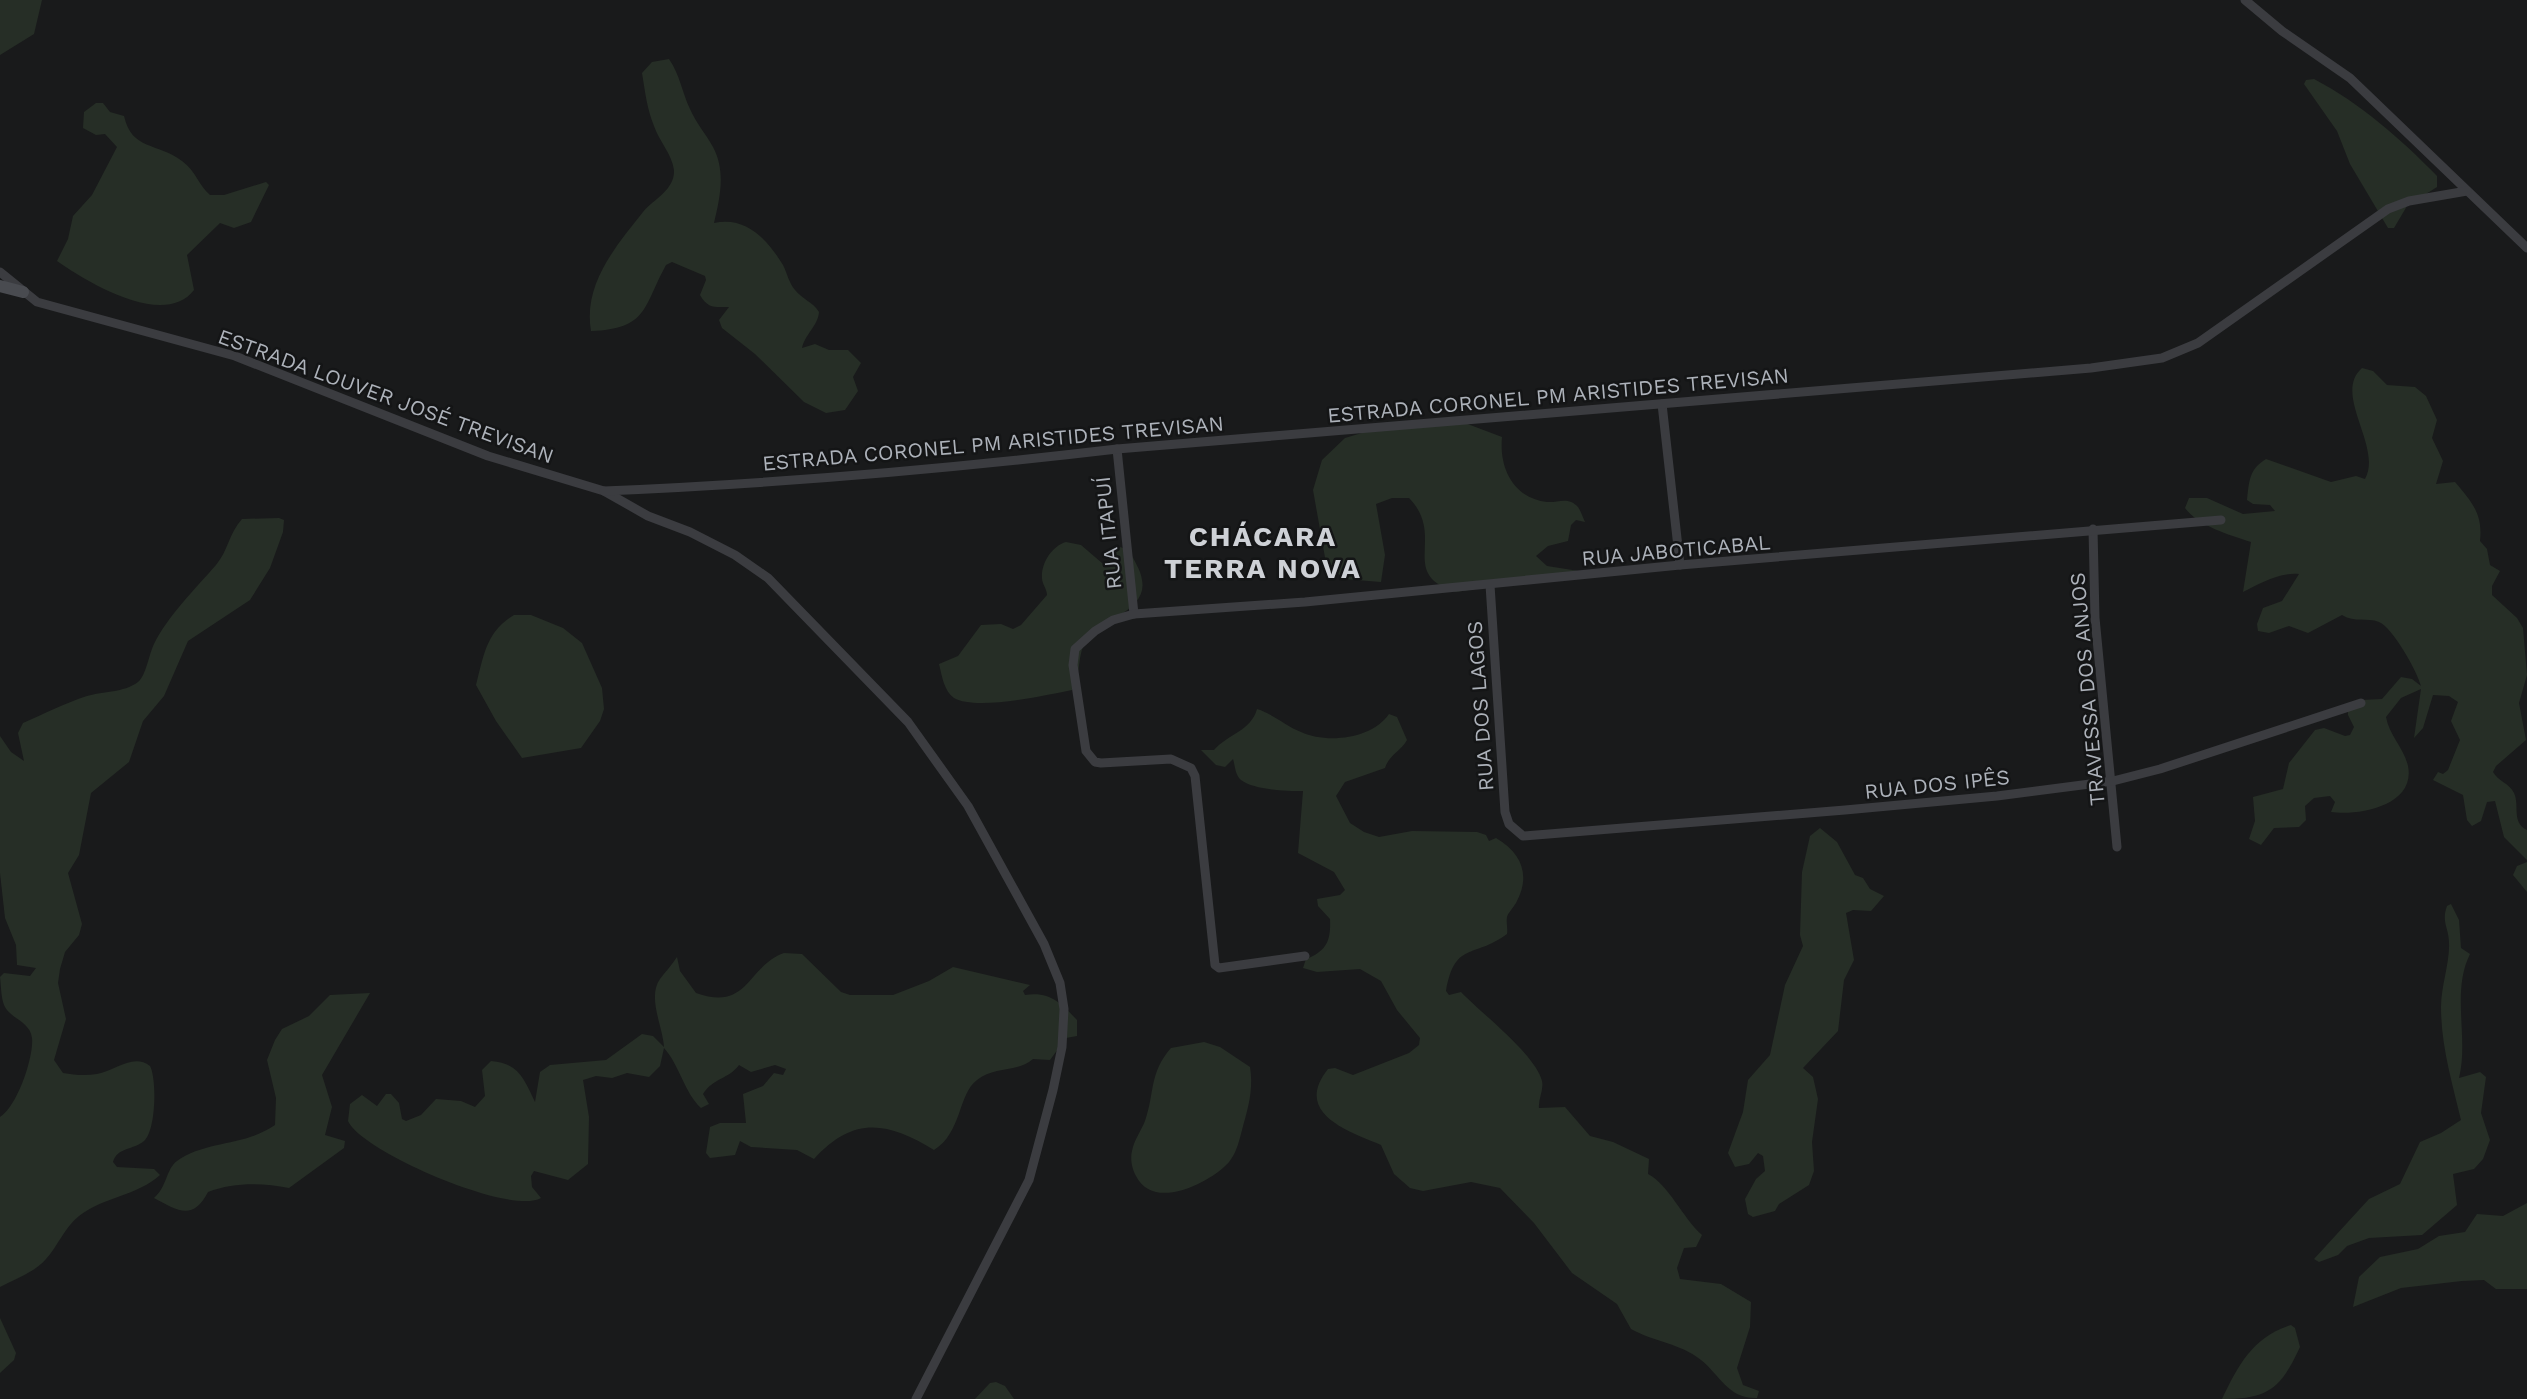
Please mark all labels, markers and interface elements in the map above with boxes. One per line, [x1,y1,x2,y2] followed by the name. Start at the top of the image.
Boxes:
[215,323,557,469] street label: ESTRADA LOUVER JOSÉ TREVISAN
[1326,362,1790,428] street label: ESTRADA CORONEL PM ARISTIDES TREVISAN
[761,410,1225,476] street label: ESTRADA CORONEL PM ARISTIDES TREVISAN
[1090,475,1126,591] street label: RUA ITAPUÍ
[1164,520,1362,585] district label: CHÁCARA TERRA NOVA
[1581,529,1771,571] street label: RUA JABOTICABAL
[2064,571,2110,807] street label: TRAVESSA DOS ANJOS
[1462,620,1498,792] street label: RUA DOS LAGOS
[1863,764,2011,804] street label: RUA DOS IPÊS

